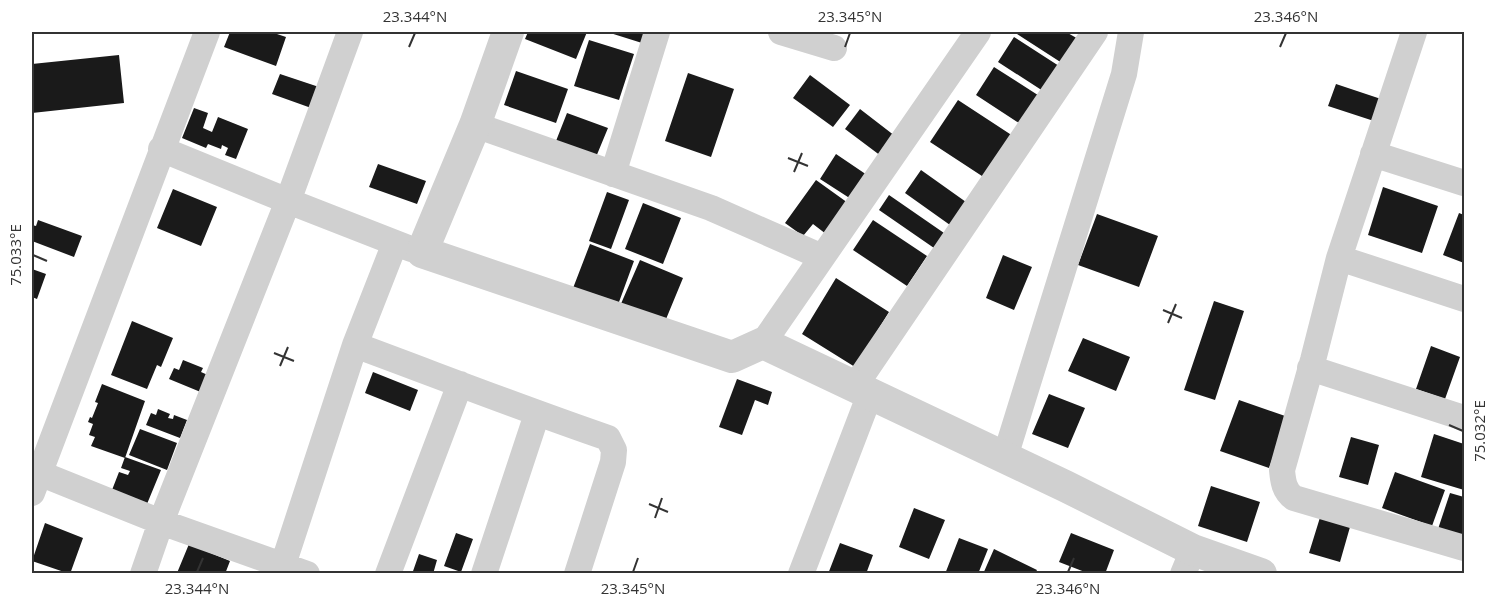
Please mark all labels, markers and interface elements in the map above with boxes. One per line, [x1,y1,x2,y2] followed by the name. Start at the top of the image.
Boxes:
[383,6,447,26] text: 23.344°N
[818,6,882,26] text: 23.345°N
[1254,6,1318,26] text: 23.346°N
[5,224,25,286] text: 75.033°E
[1469,400,1489,462] text: 75.032°E
[165,578,229,598] text: 23.344°N
[601,578,665,598] text: 23.345°N
[1036,578,1100,598] text: 23.346°N

